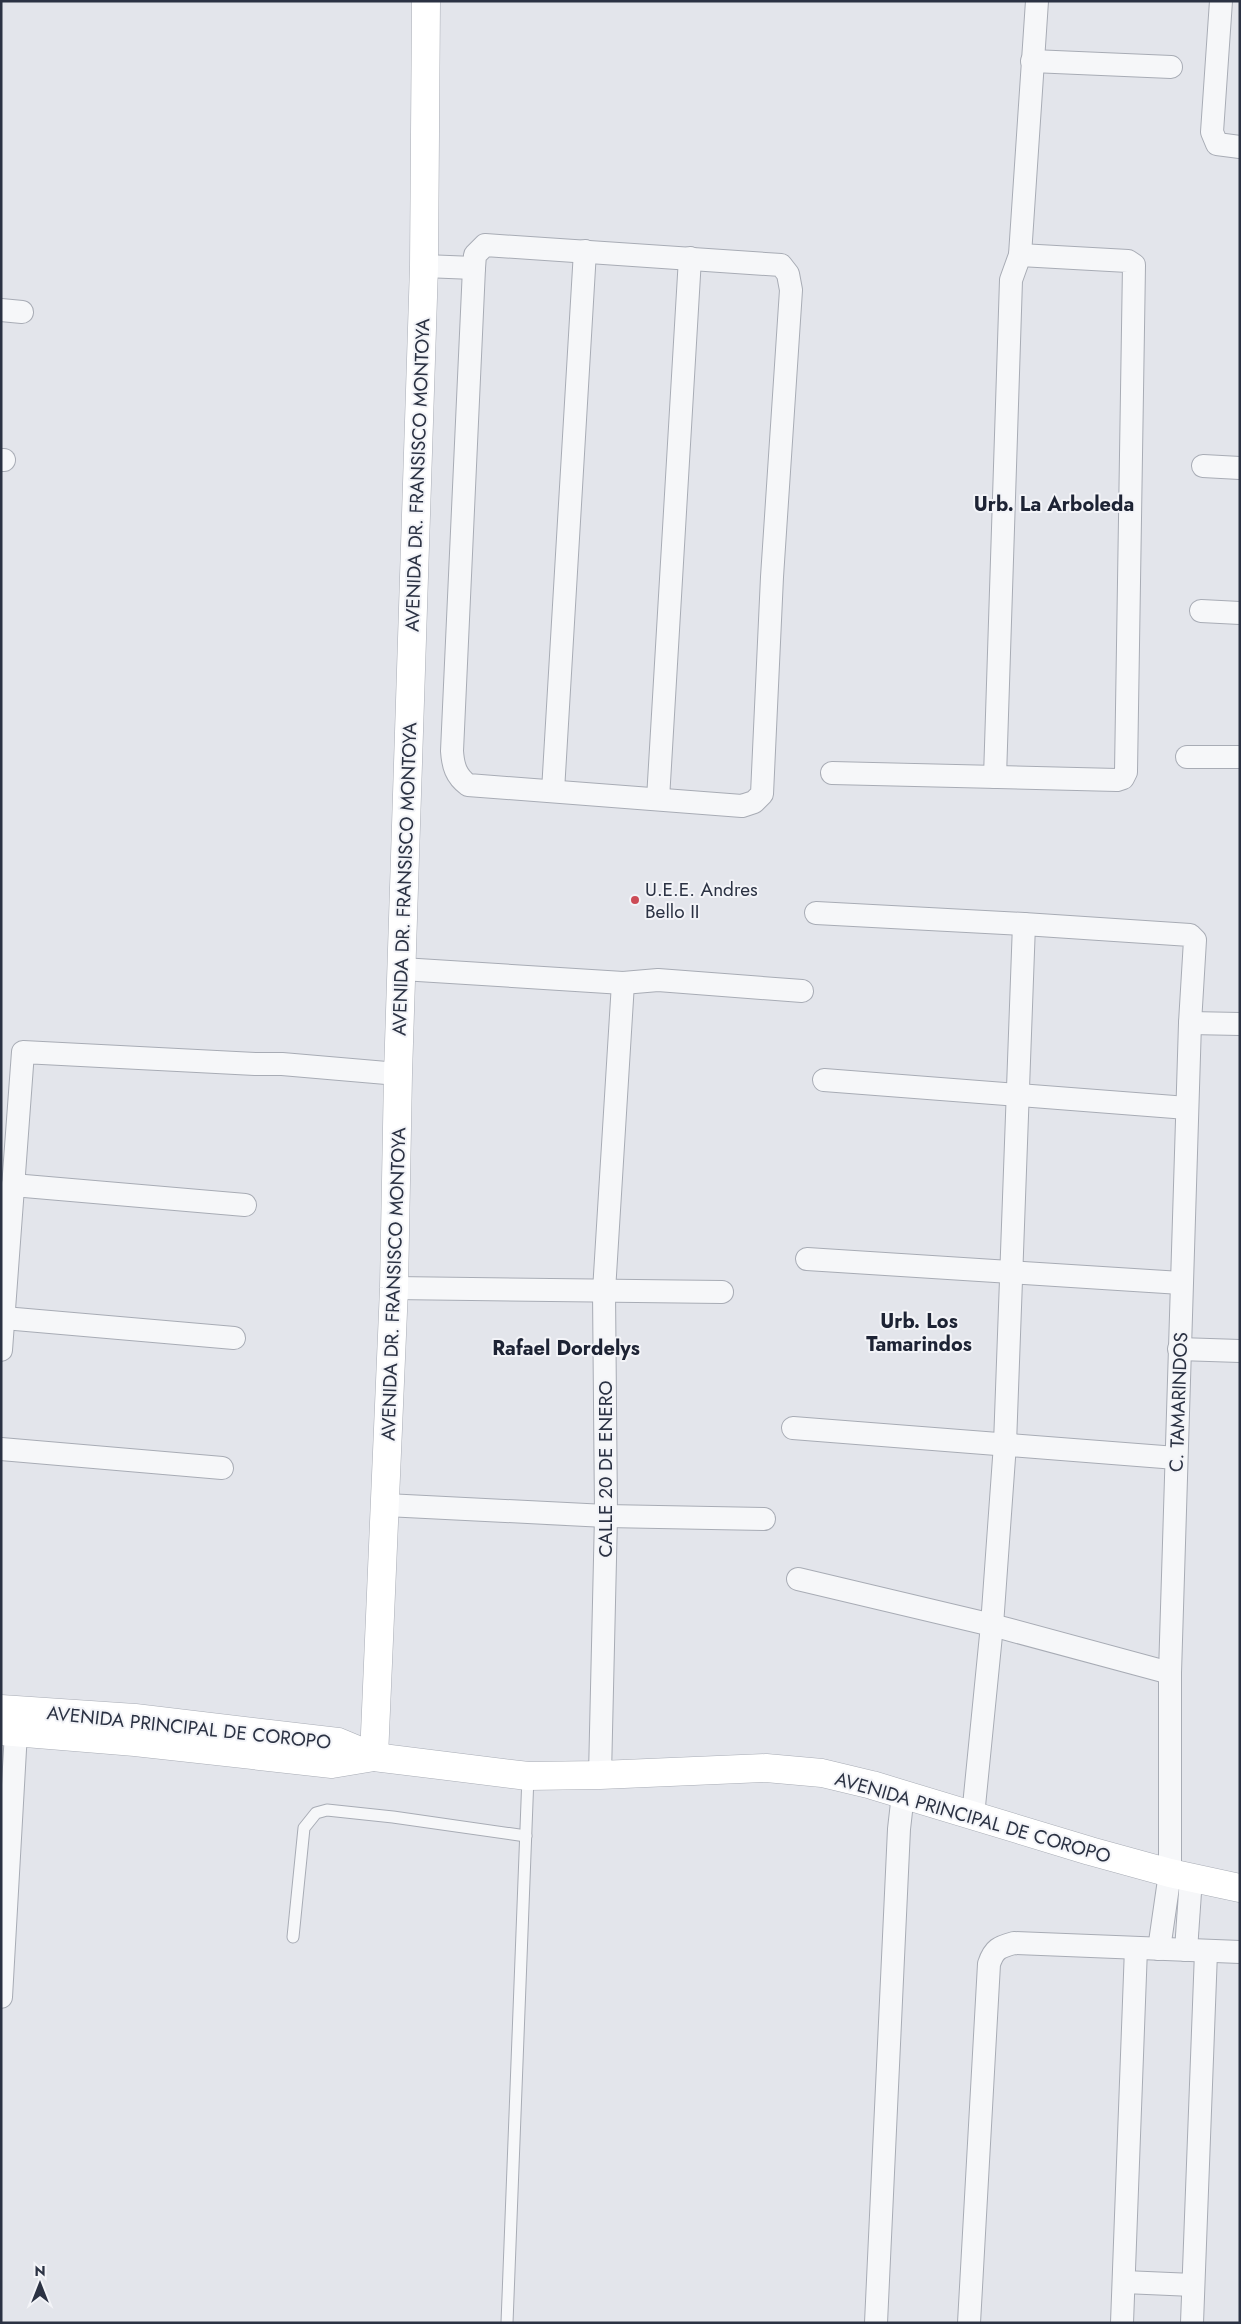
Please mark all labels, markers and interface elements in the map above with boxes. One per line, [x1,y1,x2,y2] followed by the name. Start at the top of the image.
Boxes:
[399,317,436,632] street label: AVENIDA DR. FRANSISCO MONTOYA
[974,490,1134,519] district label: Urb. La Arboleda
[386,721,423,1036] street label: AVENIDA DR. FRANSISCO MONTOYA
[645,876,758,925] place label: U.E.E. Andres Bello II
[629,894,641,906] marker: U.E.E. Andres Bello II
[375,1126,412,1441] street label: AVENIDA DR. FRANSISCO MONTOYA
[866,1307,972,1359] district label: Urb. Los Tamarindos
[1163,1332,1194,1472] street label: C. TAMARINDOS
[492,1334,640,1363] district label: Rafael Dordelys
[592,1381,619,1557] street label: CALLE 20 DE ENERO
[45,1699,332,1756] street label: AVENIDA PRINCIPAL DE COROPO
[832,1765,1114,1870] street label: AVENIDA PRINCIPAL DE COROPO
[15,2259,65,2309] north arrow
[34,2261,46,2281] text: N

